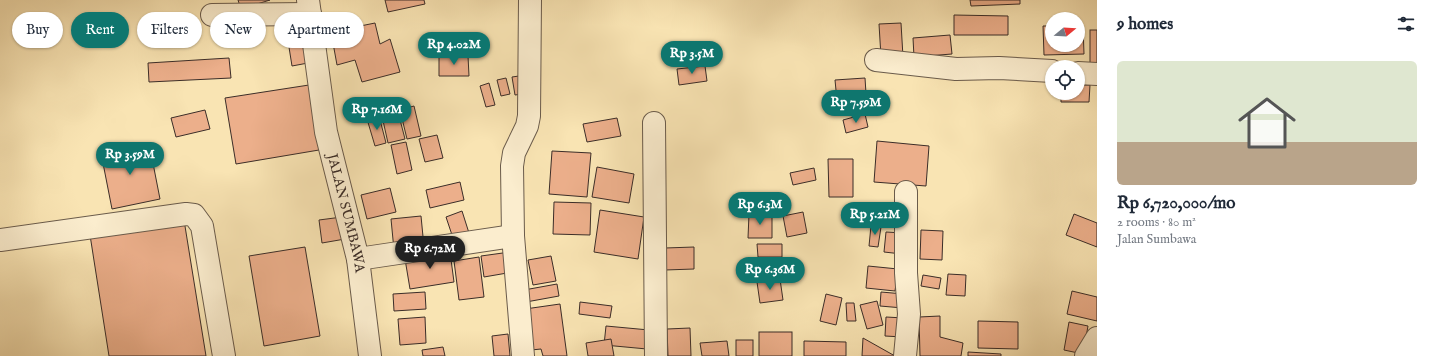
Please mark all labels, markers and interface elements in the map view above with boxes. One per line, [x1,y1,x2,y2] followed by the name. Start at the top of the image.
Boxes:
[12,12,63,48] chip: Buy
[71,12,129,48] chip: Rent
[137,12,202,48] chip: Filters
[210,12,266,48] chip: New
[274,12,364,48] chip: Apartment
[1045,12,1085,52] north arrow
[1045,12,1085,100] map controls
[1395,13,1417,35] icon: filters
[1117,14,1173,35] text: 9 homes
[413,32,495,66] pin: Rp 4.02M
[427,36,481,53] text: Rp 4.02M
[655,41,729,75] pin: Rp 3.5M
[670,45,714,62] text: Rp 3.5M
[1045,60,1085,100] button: locate
[1231,87,1303,159] icon: home
[815,90,897,124] pin: Rp 7.59M
[830,94,882,111] text: Rp 7.59M
[336,97,418,131] pin: Rp 7.16M
[351,101,403,118] text: Rp 7.16M
[89,142,171,176] pin: Rp 3.59M
[105,146,155,163] text: Rp 3.59M
[322,150,369,274] street label: JALAN SUMBAWA
[723,192,797,226] pin: Rp 6.3M
[1117,193,1235,214] text: Rp 6,720,000/mo
[737,196,783,213] text: Rp 6.3M
[834,202,916,236] pin: Rp 5.21M
[850,206,900,223] text: Rp 5.21M
[1117,214,1196,231] text: 2 rooms · 80 m²
[1117,231,1196,248] text: Jalan Sumbawa
[389,236,471,270] pin: Rp 6.72M
[404,240,456,257] text: Rp 6.72M
[729,257,811,291] pin: Rp 6.36M
[745,261,795,278] text: Rp 6.36M

